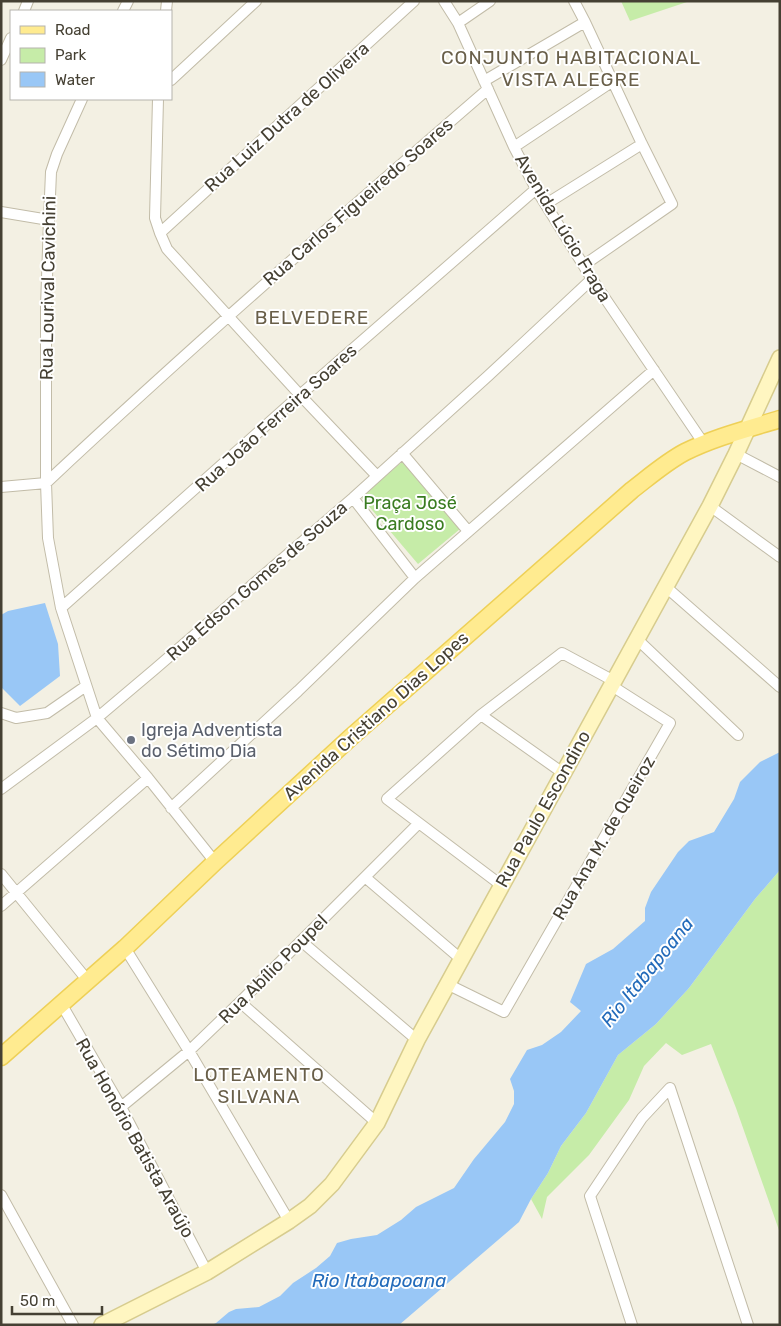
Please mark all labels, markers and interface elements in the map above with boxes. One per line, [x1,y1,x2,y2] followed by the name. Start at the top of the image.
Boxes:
[10,10,172,100] legend
[55,21,91,39] text: Road
[200,37,374,197] street label: Rua Luiz Dutra de Oliveira
[55,46,86,64] text: Park
[441,46,701,91] district label: CONJUNTO HABITACIONAL VISTA ALEGRE
[55,71,95,89] text: Water
[259,113,457,291] street label: Rua Carlos Figueiredo Soares
[510,150,616,306] street label: Avenida Lúcio Fraga
[35,196,61,380] street label: Rua Lourival Cavichini
[255,306,369,329] district label: BELVEDERE
[191,340,361,496] street label: Rua João Ferreira Soares
[363,492,457,535] park label: Praça José Cardoso
[162,497,352,665] street label: Rua Edson Gomes de Souza
[279,627,473,805] street label: Avenida Cristiano Dias Lopes
[141,719,283,762] place label: Igreja Adventista do Sétimo Dia
[491,727,595,891] street label: Rua Paulo Escondino
[125,734,137,746] marker: Igreja Adventista do Sétimo Dia
[548,752,660,924] street label: Rua Ana M. de Queiroz
[214,910,332,1028] street label: Rua Abílio Poupel
[596,912,698,1032] water label: Rio Itabapoana
[71,1034,199,1242] street label: Rua Honório Batista Araújo
[193,1063,325,1108] district label: LOTEAMENTO SILVANA
[312,1269,446,1292] water label: Rio Itabapoana
[12,1284,102,1316] scale bar
[20,1292,55,1310] text: 50 m

